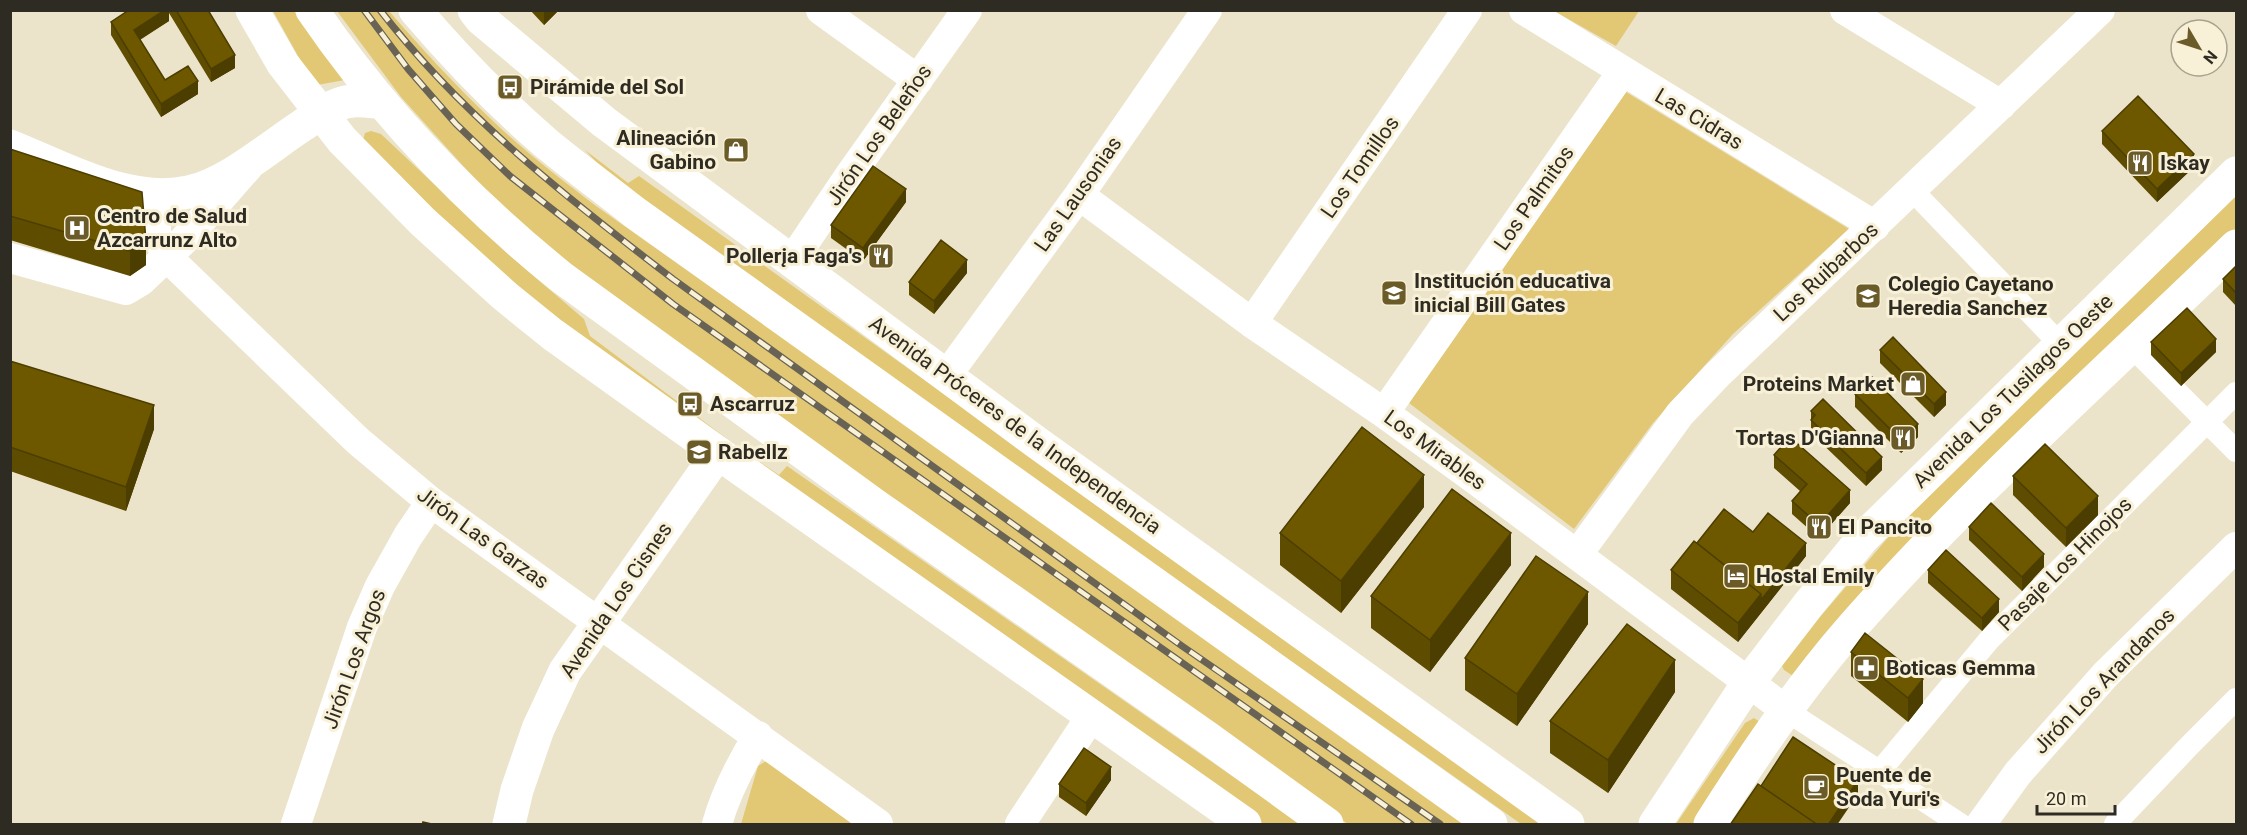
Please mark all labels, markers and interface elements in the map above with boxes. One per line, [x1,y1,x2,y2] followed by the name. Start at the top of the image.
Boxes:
[2169,18,2229,78] north arrow
[2199,47,2221,67] text: N
[821,60,937,210] street label: Jirón Los Beleños
[495,72,525,102] bus stop icon: Pirámide del Sol
[530,75,684,99] place label: Pirámide del Sol
[1651,83,1747,155] street label: Las Cidras
[1316,111,1404,223] street label: Los Tomillos
[616,126,716,174] place label: Alineación Gabino
[1029,132,1127,256] street label: Las Lausonias
[721,135,751,165] shop icon: Alineación Gabino
[1489,141,1579,255] street label: Los Palmitos
[2125,148,2155,178] restaurant icon: Iskay
[2160,151,2210,175] place label: Iskay
[97,204,247,252] place label: Centro de Salud Azcarrunz Alto
[62,213,92,243] hospital icon: Centro de Salud Azcarrunz Alto
[1769,218,1883,326] street label: Los Ruibarbos
[866,241,896,271] restaurant icon: Pollerįa Faga's
[726,244,862,268] place label: Pollerįa Faga's
[1414,269,1611,317] place label: Institución educativa inicial Bill Gates
[1888,272,2054,320] place label: Colegio Cayetano Heredia Sanchez
[1379,278,1409,308] school or university icon: Institución educativa inicial Bill Gates
[1853,281,1883,311] school or university icon: Colegio Cayetano Heredia Sanchez
[1908,289,2118,493] street label: Avenida Los Tusilagos Oeste
[864,311,1166,539] street label: Avenida Próceres de la Independencia
[1898,369,1928,399] shop icon: Proteins Market
[1743,372,1894,396] place label: Proteins Market
[675,389,705,419] bus stop icon: Ascarruz
[710,392,795,416] place label: Ascarruz
[1379,405,1491,495] street label: Los Mirables
[1888,423,1918,453] restaurant icon: Tortas D'Gianna
[1735,426,1884,450] place label: Tortas D'Gianna
[684,437,714,467] school or university icon: Rabellz
[718,440,788,464] place label: Rabellz
[413,482,553,594] street label: Jirón Las Garzas
[1993,492,2137,636] street label: Pasaje Los Hinojos
[1804,512,1834,542] restaurant icon: El Pancito
[1838,515,1932,539] place label: El Pancito
[555,518,677,682] street label: Avenida Los Cisnes
[1721,561,1751,591] hotel icon: Hostal Emily
[1756,564,1875,588] place label: Hostal Emily
[318,586,390,732] street label: Jirón Los Argos
[2028,603,2180,759] street label: Jirón Los Arandanos
[1851,653,1881,683] pharmacy icon: Boticas Gemma
[1886,656,2035,680] place label: Boticas Gemma
[1836,763,1940,811] place label: Puente de Soda Yuri's
[1801,772,1831,802] cafe icon: Puente de Soda Yuri's
[2037,778,2115,816] scale bar
[2046,788,2086,809] text: 20 m

